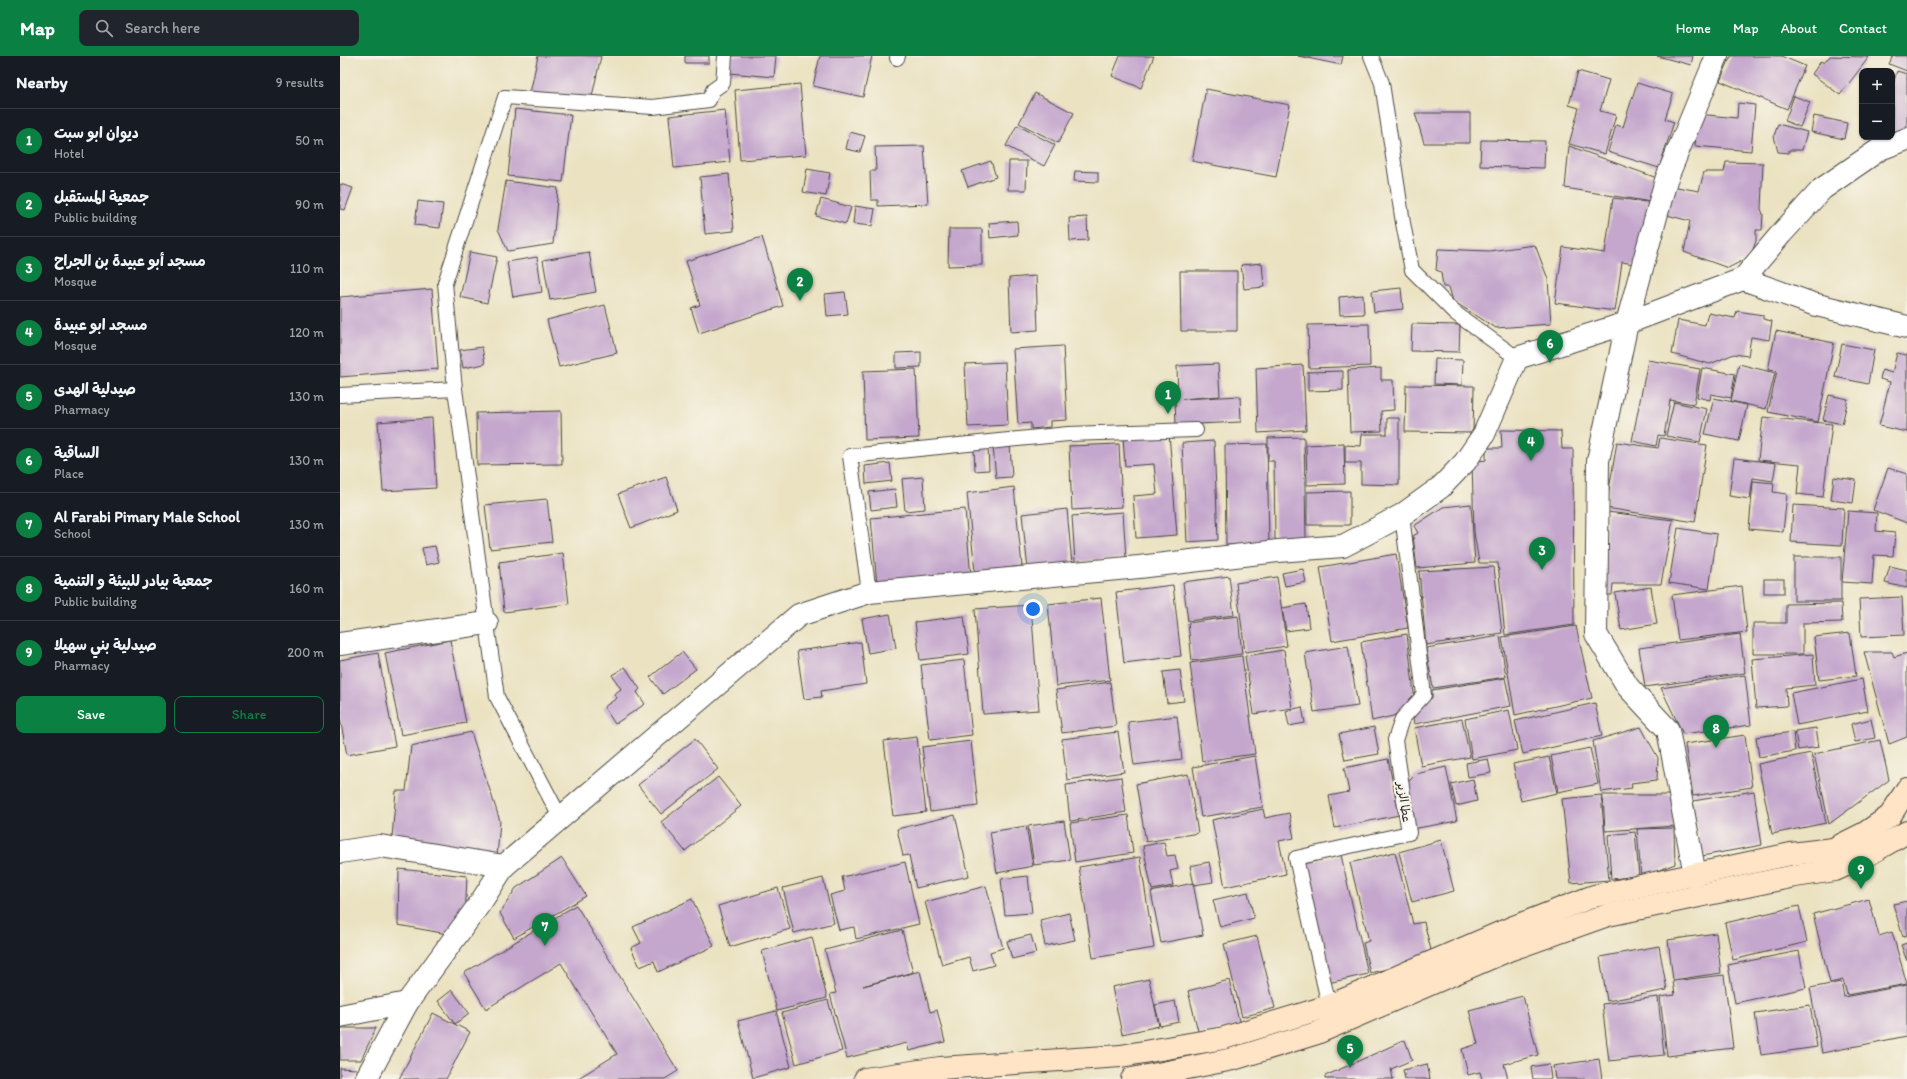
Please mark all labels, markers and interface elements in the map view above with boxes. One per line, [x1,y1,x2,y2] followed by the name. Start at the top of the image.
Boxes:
[79,10,359,46] search box
[20,17,55,40] text: Map
[93,17,115,39] icon: search
[125,19,200,37] text: Search here
[1676,20,1711,37] text: Home
[1733,20,1759,37] text: Map
[1781,20,1817,37] text: About
[1839,20,1887,37] text: Contact
[1859,68,1895,140] map controls
[1859,68,1895,104] button: +
[16,72,68,92] text: Nearby
[276,75,324,90] text: 9 results
[1859,104,1895,140] button: −
[54,124,139,142] text: ديوان ابو سبت
[26,133,32,148] text: 1
[295,133,324,148] text: 50 m
[54,146,84,161] text: Hotel
[54,188,149,206] text: جمعية المستقبل
[26,197,32,212] text: 2
[295,197,324,212] text: 90 m
[54,210,137,225] text: Public building
[54,252,206,270] text: مسجد أبو عبيدة بن الجراح
[25,261,33,276] text: 3
[290,261,324,276] text: 110 m
[787,268,813,301] pin: 2
[54,274,97,289] text: Mosque
[54,316,147,334] text: مسجد ابو عبيدة
[25,325,33,340] text: 4
[289,325,324,340] text: 120 m
[1537,330,1563,363] pin: 6
[54,338,97,353] text: Mosque
[54,380,136,398] text: صيدلية الهدى
[1155,381,1181,414] pin: 1
[26,389,32,404] text: 5
[289,389,324,404] text: 130 m
[54,402,110,417] text: Pharmacy
[1518,428,1544,461] pin: 4
[54,444,99,462] text: الساقية
[26,453,32,468] text: 6
[289,453,324,468] text: 130 m
[54,466,84,481] text: Place
[54,508,240,526] text: Al Farabi Pimary Male School
[26,517,32,532] text: 7
[289,517,324,532] text: 130 m
[54,526,91,541] text: School
[1529,537,1555,570] pin: 3
[54,572,213,590] text: جمعية بيادر للبيئة و التنمية
[25,581,33,596] text: 8
[289,581,324,596] text: 160 m
[54,594,137,609] text: Public building
[1023,599,1043,619] your location
[54,636,157,654] text: صيدلية بني سهيلا
[26,645,32,660] text: 9
[287,645,324,660] text: 200 m
[54,658,110,673] text: Pharmacy
[16,696,166,733] button: Save
[174,696,324,733] button: Share
[1703,715,1729,748] pin: 8
[1394,780,1414,823] street label: عطا الزير
[1848,856,1874,889] pin: 9
[532,913,558,946] pin: 7
[1337,1035,1363,1068] pin: 5

